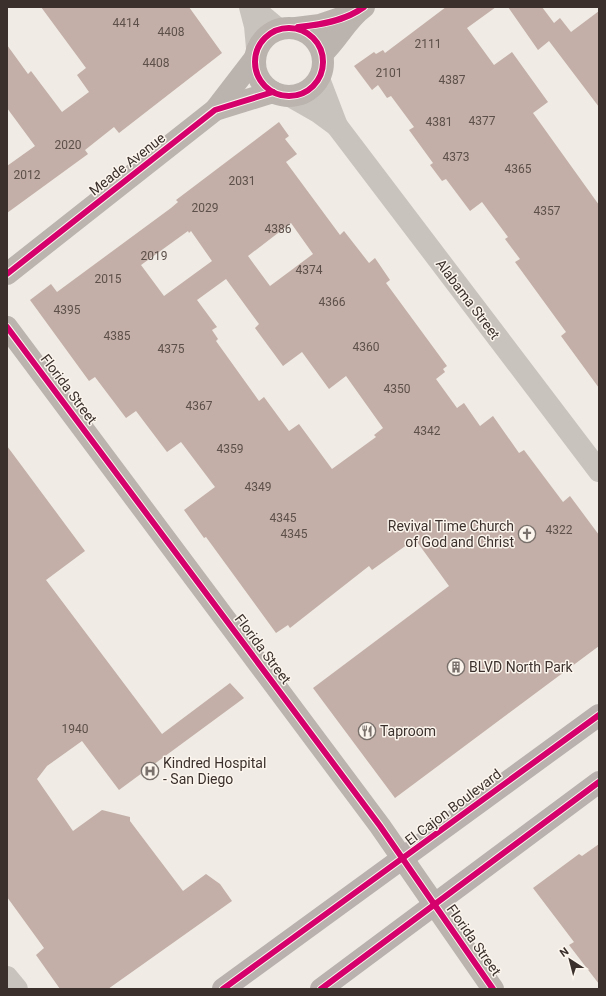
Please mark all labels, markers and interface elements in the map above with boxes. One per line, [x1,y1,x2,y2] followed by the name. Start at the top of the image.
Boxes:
[113,16,140,30] house number: 4414
[158,25,185,39] house number: 4408
[415,37,441,51] house number: 2111
[143,56,170,70] house number: 4408
[376,66,402,80] house number: 2101
[439,73,466,87] house number: 4387
[469,114,496,128] house number: 4377
[426,115,452,129] house number: 4381
[86,129,168,199] street label: Meade Avenue
[55,138,82,152] house number: 2020
[443,150,469,164] house number: 4373
[505,162,532,176] house number: 4365
[14,168,41,182] house number: 2012
[229,174,255,188] house number: 2031
[192,201,218,215] house number: 2029
[534,204,561,218] house number: 4357
[265,222,292,236] house number: 4386
[141,249,167,263] house number: 2019
[433,256,504,342] street label: Alabama Street
[296,263,323,277] house number: 4374
[95,272,122,286] house number: 2015
[319,295,346,309] house number: 4366
[54,303,81,317] house number: 4395
[104,329,131,343] house number: 4385
[353,340,380,354] house number: 4360
[158,342,185,356] house number: 4375
[38,351,101,427] street label: Florida Street
[384,382,411,396] house number: 4350
[186,399,213,413] house number: 4367
[414,424,441,438] house number: 4342
[217,442,243,456] house number: 4359
[245,480,271,494] house number: 4349
[270,511,297,525] house number: 4345
[388,518,514,550] place label: Revival Time Church of God and Christ
[546,523,573,537] house number: 4322
[517,524,537,544] church icon: Revival Time Church of God and Christ
[281,527,308,541] house number: 4345
[232,611,295,687] street label: Florida Street
[446,657,466,677] building icon: BLVD North Park
[469,659,574,675] place label: BLVD North Park
[357,721,377,741] restaurant icon: Taproom
[62,722,89,736] house number: 1940
[380,723,436,739] place label: Taproom
[163,755,266,787] place label: Kindred Hospital - San Diego
[140,761,160,781] hospital icon: Kindred Hospital - San Diego
[402,766,504,848] street label: El Cajon Boulevard
[444,901,505,979] street label: Florida Street
[550,940,590,980] north arrow
[557,945,572,960] text: N

